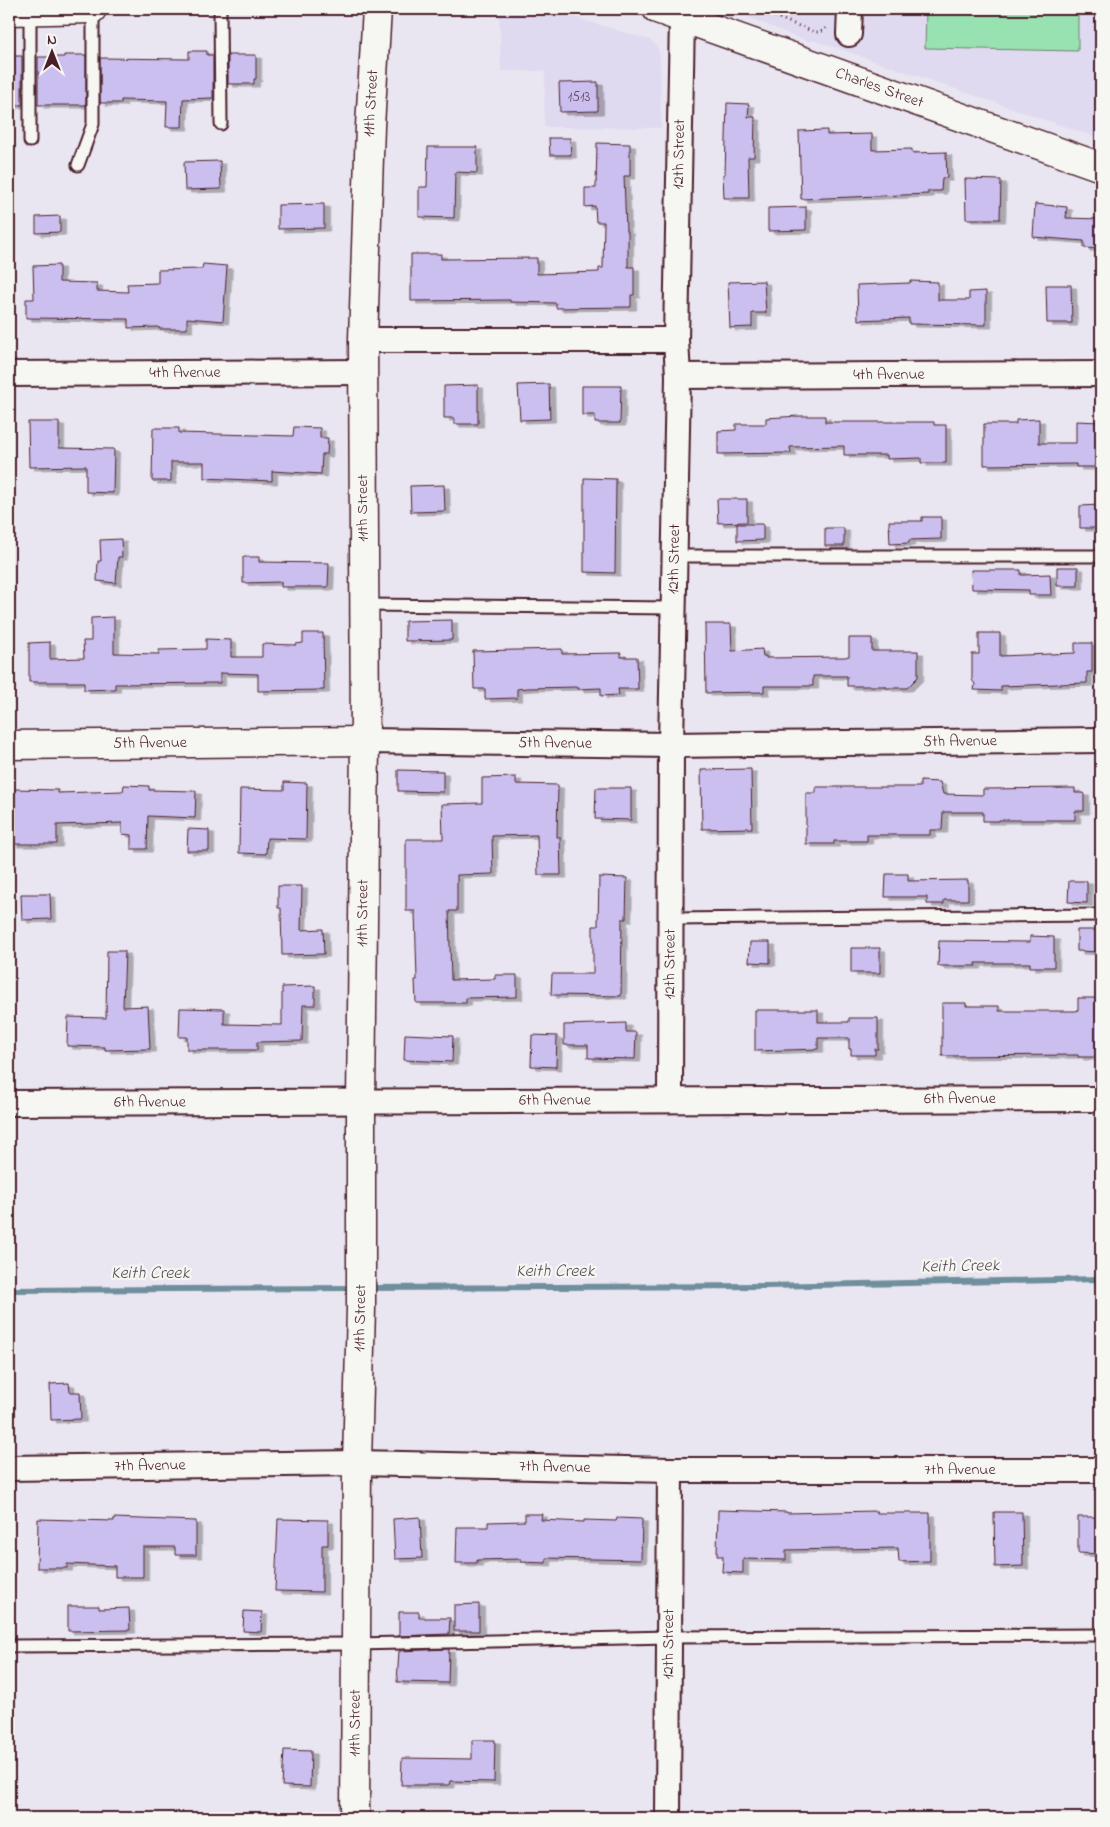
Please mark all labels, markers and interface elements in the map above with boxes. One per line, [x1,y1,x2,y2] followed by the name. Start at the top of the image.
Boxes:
[28,28,78,78] north arrow
[47,30,57,51] text: N
[832,61,927,115] street label: Charles Street
[358,68,385,137] street label: 11th Street
[568,87,591,108] house number: 1513
[667,118,692,190] street label: 12th Street
[149,361,222,385] street label: 4th Avenue
[853,363,926,387] street label: 4th Avenue
[351,474,375,542] street label: 11th Street
[662,523,687,594] street label: 12th Street
[923,729,998,754] street label: 5th Avenue
[113,731,188,756] street label: 5th Avenue
[518,731,593,756] street label: 5th Avenue
[351,879,375,947] street label: 11th Street
[658,928,682,999] street label: 12th Street
[924,1087,997,1111] street label: 6th Avenue
[519,1088,592,1113] street label: 6th Avenue
[114,1090,187,1115] street label: 6th Avenue
[920,1253,1001,1281] water label: Keith Creek
[516,1259,595,1285] water label: Keith Creek
[111,1261,190,1287] water label: Keith Creek
[348,1284,373,1352] street label: 11th Street
[114,1453,187,1478] street label: 7th Avenue
[519,1455,592,1480] street label: 7th Avenue
[924,1458,996,1482] street label: 7th Avenue
[657,1608,681,1679] street label: 12th Street
[343,1689,368,1757] street label: 11th Street

